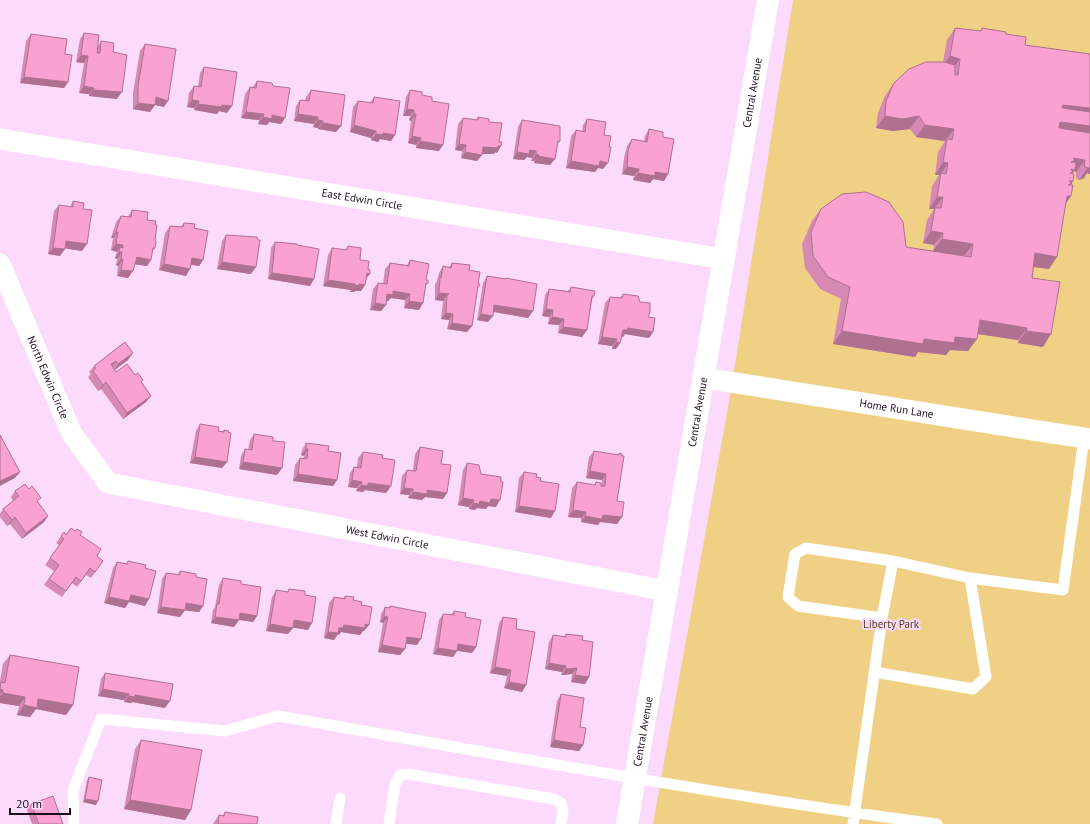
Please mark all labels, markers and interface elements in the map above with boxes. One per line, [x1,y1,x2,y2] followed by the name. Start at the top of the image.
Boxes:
[739,56,765,129] street label: Central Avenue
[321,185,404,213] street label: East Edwin Circle
[24,334,72,421] street label: North Edwin Circle
[685,376,710,448] street label: Central Avenue
[859,396,935,421] street label: Home Run Lane
[345,522,430,552] street label: West Edwin Circle
[863,617,920,631] park label: Liberty Park
[630,695,656,767] street label: Central Avenue
[10,790,70,816] scale bar
[16,796,42,811] text: 20 m

